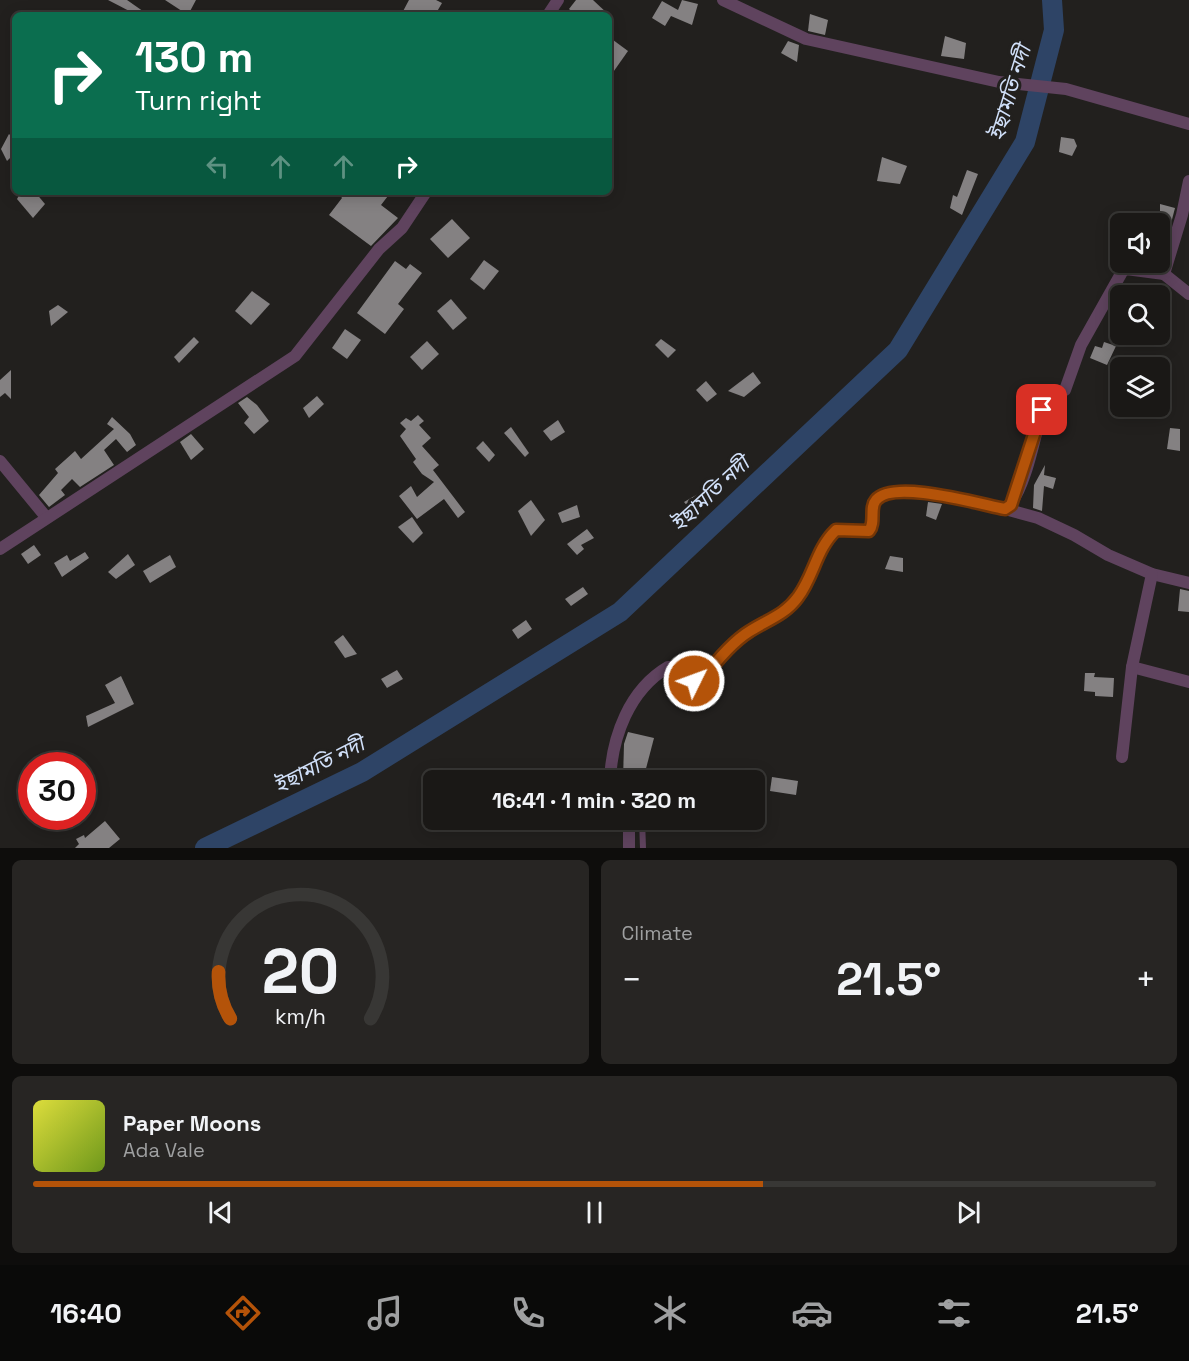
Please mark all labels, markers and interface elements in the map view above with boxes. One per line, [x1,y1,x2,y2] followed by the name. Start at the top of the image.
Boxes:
[135,31,253,84] text: 130 m
[36,36,114,114] icon: right
[982,38,1038,144] water label: ইছামতি নদী
[135,83,262,118] text: Turn right
[201,150,234,183] icon: left
[264,150,297,183] icon: ahead
[327,150,360,183] icon: ahead
[390,150,423,183] icon: right
[1110,213,1170,417] map controls
[1110,213,1170,273] button: sound
[1110,285,1170,345] button: search
[1110,357,1170,417] button: layers
[1016,384,1067,435] pin
[1025,393,1058,426] icon: arrive
[665,447,758,537] water label: ইছামতি নদী
[662,649,726,713] position arrow
[269,728,373,799] water label: ইছামতি নদী
[18,752,96,830] speed limit sign: 30
[492,786,696,814] text: 16:41 · 1 min · 320 m
[622,920,693,946] text: Climate
[261,932,339,1011] text: 20
[836,951,941,1008] text: 21.5°
[622,959,642,1001] text: −
[1136,959,1156,1001] text: +
[275,1003,326,1030] text: km/h
[123,1109,261,1137] text: Paper Moons
[123,1137,205,1163] text: Ada Vale
[204,1196,237,1229] icon: previous
[578,1196,611,1229] icon: pause
[952,1196,985,1229] icon: next
[222,1292,264,1334] icon: directions
[364,1292,406,1334] icon: music
[507,1292,549,1334] icon: phone
[649,1292,691,1334] icon: climate
[791,1292,833,1334] icon: car
[933,1292,975,1334] icon: filters
[50,1296,122,1331] text: 16:40
[1076,1296,1139,1331] text: 21.5°

